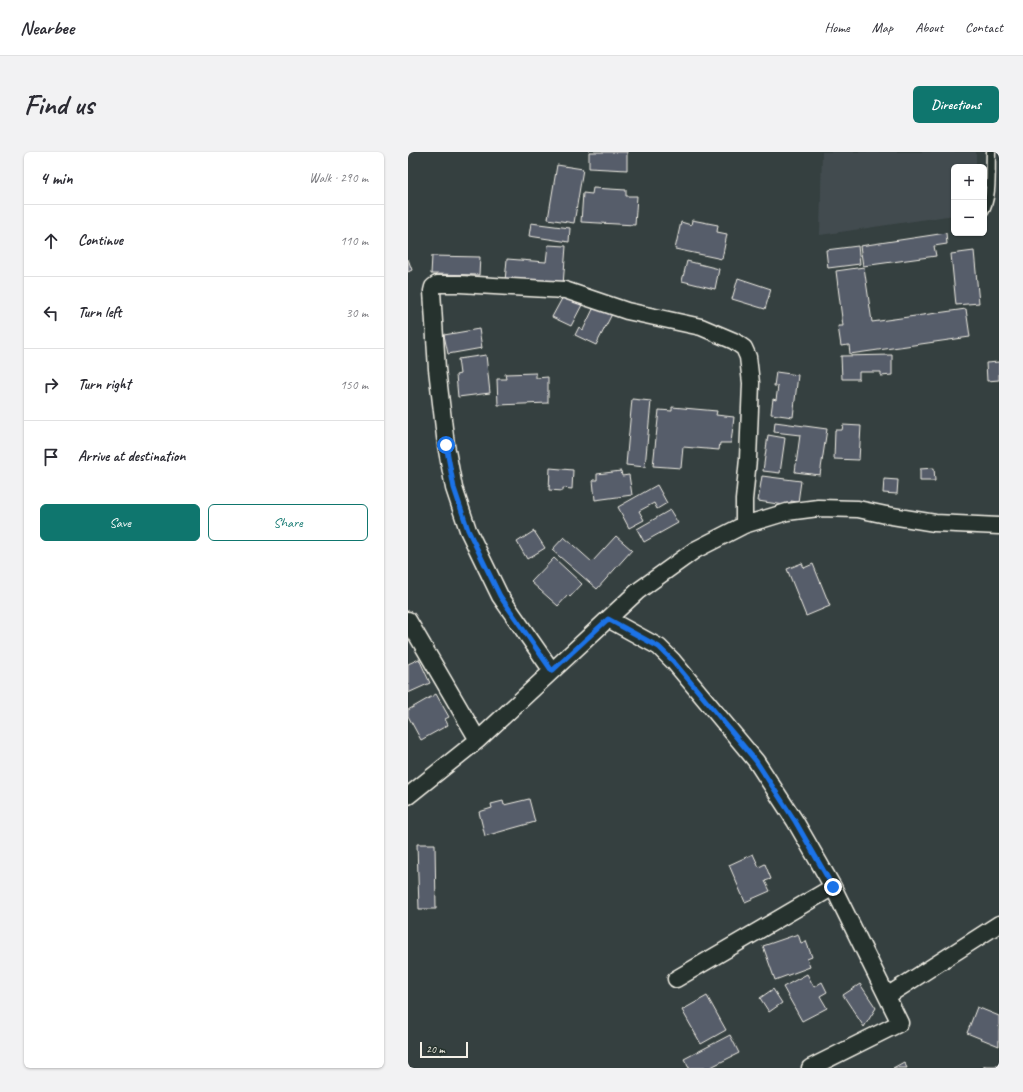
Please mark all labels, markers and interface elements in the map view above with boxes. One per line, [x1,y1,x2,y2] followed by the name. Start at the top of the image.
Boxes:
[20,16,74,40] text: Nearbee
[824,19,850,36] text: Home
[872,19,893,36] text: Map
[915,19,943,36] text: About
[965,19,1003,36] text: Contact
[913,86,999,123] button: Directions
[24,87,94,122] text: Find us
[951,164,987,236] map controls
[951,164,987,200] button: +
[40,168,73,189] text: 4 min
[309,170,368,186] text: Walk · 290 m
[951,200,987,236] button: −
[40,230,62,252] icon: ahead
[78,231,123,250] text: Continue
[340,233,368,249] text: 110 m
[40,302,62,324] icon: left
[78,303,121,322] text: Turn left
[346,305,368,321] text: 30 m
[40,374,62,396] icon: right
[78,375,131,394] text: Turn right
[340,377,368,393] text: 150 m
[437,436,455,454] route start
[40,446,62,468] icon: arrive
[78,447,185,466] text: Arrive at destination
[40,504,200,541] button: Save
[208,504,368,541] button: Share
[824,878,842,896] route end
[420,1040,468,1059] scale bar
[426,1042,445,1056] text: 20 m

